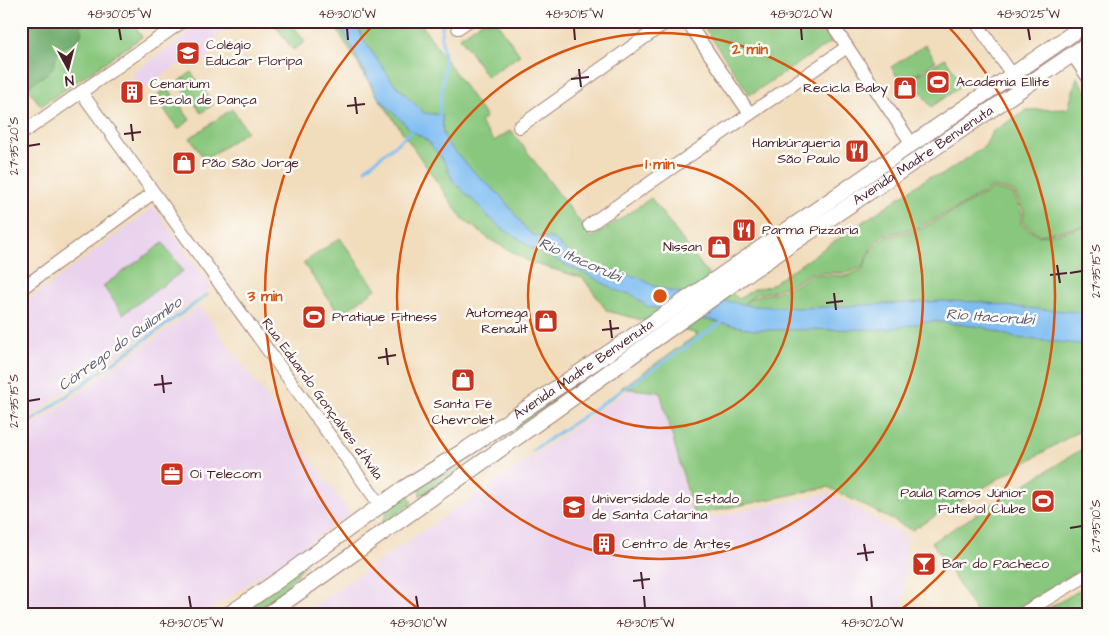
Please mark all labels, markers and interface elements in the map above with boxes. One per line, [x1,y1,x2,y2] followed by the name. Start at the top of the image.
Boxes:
[87,6,152,23] text: 48°30'05"W
[318,6,376,23] text: 48°30'10"W
[545,6,604,23] text: 48°30'15"W
[770,6,833,23] text: 48°30'20"W
[996,6,1061,23] text: 48°30'25"W
[206,35,302,71] place label: Colégio Educar Floripa
[731,39,769,60] text: 2 min
[175,40,201,66] school or university icon: Colégio Educar Floripa
[42,42,92,92] north arrow
[64,69,75,90] text: N
[925,69,951,95] sports icon: Academia Ellite
[956,72,1050,92] place label: Academia Ellite
[150,74,257,110] place label: Cenarium Escola de Dança
[892,75,918,101] shop icon: Recicla Baby
[803,78,888,98] place label: Recicla Baby
[119,79,145,105] building icon: Cenarium Escola de Dança
[849,101,997,210] street label: Avenida Madre Benvenuta
[6,117,23,175] text: 27°35'20"S
[752,133,840,169] place label: Hambúrgueria São Paulo
[844,138,870,164] restaurant icon: Hambúrgueria São Paulo
[171,150,197,176] shop icon: Pão São Jorge
[202,153,299,173] place label: Pão São Jorge
[645,154,675,175] text: 1 min
[731,217,757,243] restaurant icon: Parma Pizzaria
[762,220,858,240] place label: Parma Pizzaria
[536,233,626,288] water label: Rio Itacorubi
[706,234,732,260] shop icon: Nissan
[663,237,702,257] place label: Nissan
[1088,244,1105,298] text: 27°35'15"S
[246,286,283,307] text: 3 min
[651,287,669,305] centre of rings
[54,291,188,397] water label: Córrego do Quilombo
[466,303,528,339] place label: Automega Renault
[945,303,1036,331] water label: Rio Itacorubi
[301,304,327,330] sports icon: Pratique Fitness
[332,307,437,327] place label: Pratique Fitness
[533,308,559,334] shop icon: Automega Renault
[257,314,387,484] street label: Rua Eduardo Gonçalves d'Ávila
[509,315,658,425] street label: Avenida Madre Benvenuta
[450,367,476,393] shop icon: Santa Fé Chevrolet
[6,374,23,428] text: 27°35'15"S
[432,394,495,430] place label: Santa Fé Chevrolet
[159,461,185,487] office icon: Oi Telecom
[190,464,261,484] place label: Oi Telecom
[900,483,1026,519] place label: Paula Ramos Júnior Futebol Clube
[1030,488,1056,514] sports icon: Paula Ramos Júnior Futebol Clube
[592,489,739,525] place label: Universidade do Estado de Santa Catarina
[561,494,587,520] school or university icon: Universidade do Estado de Santa Catarina
[1088,499,1105,553] text: 27°35'10"S
[591,531,617,557] building icon: Centro de Artes
[622,534,731,554] place label: Centro de Artes
[911,551,937,577] bar icon: Bar do Pacheco
[942,554,1049,574] place label: Bar do Pacheco
[159,615,224,632] text: 48°30'05"W
[389,615,447,632] text: 48°30'10"W
[616,615,675,632] text: 48°30'15"W
[841,615,904,632] text: 48°30'20"W

